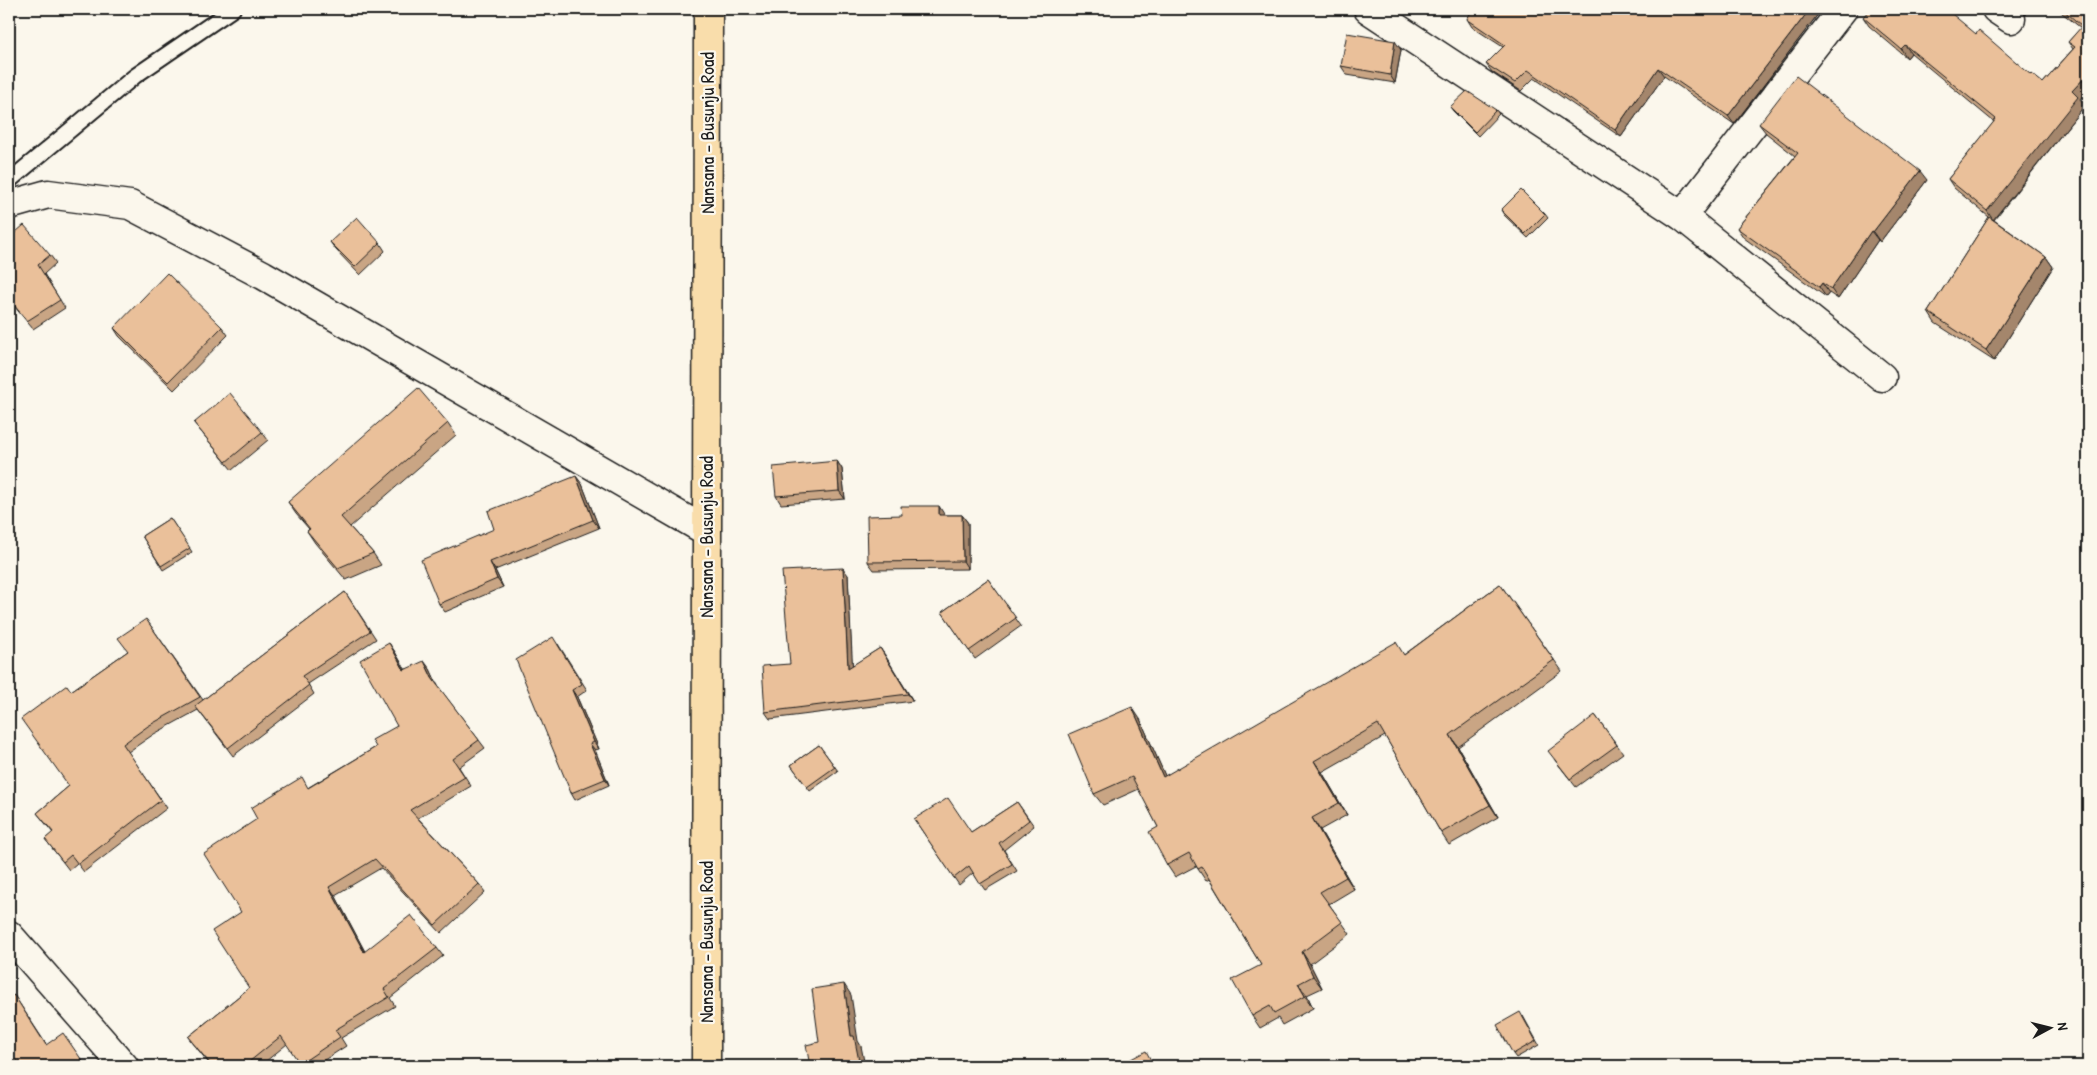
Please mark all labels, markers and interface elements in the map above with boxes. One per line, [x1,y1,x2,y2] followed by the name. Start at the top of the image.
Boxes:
[694,52,720,214] street label: Nansana - Busunju Road
[693,456,719,618] street label: Nansana - Busunju Road
[693,861,719,1023] street label: Nansana - Busunju Road
[2024,1002,2074,1052] north arrow
[2054,1021,2073,1032] text: N

